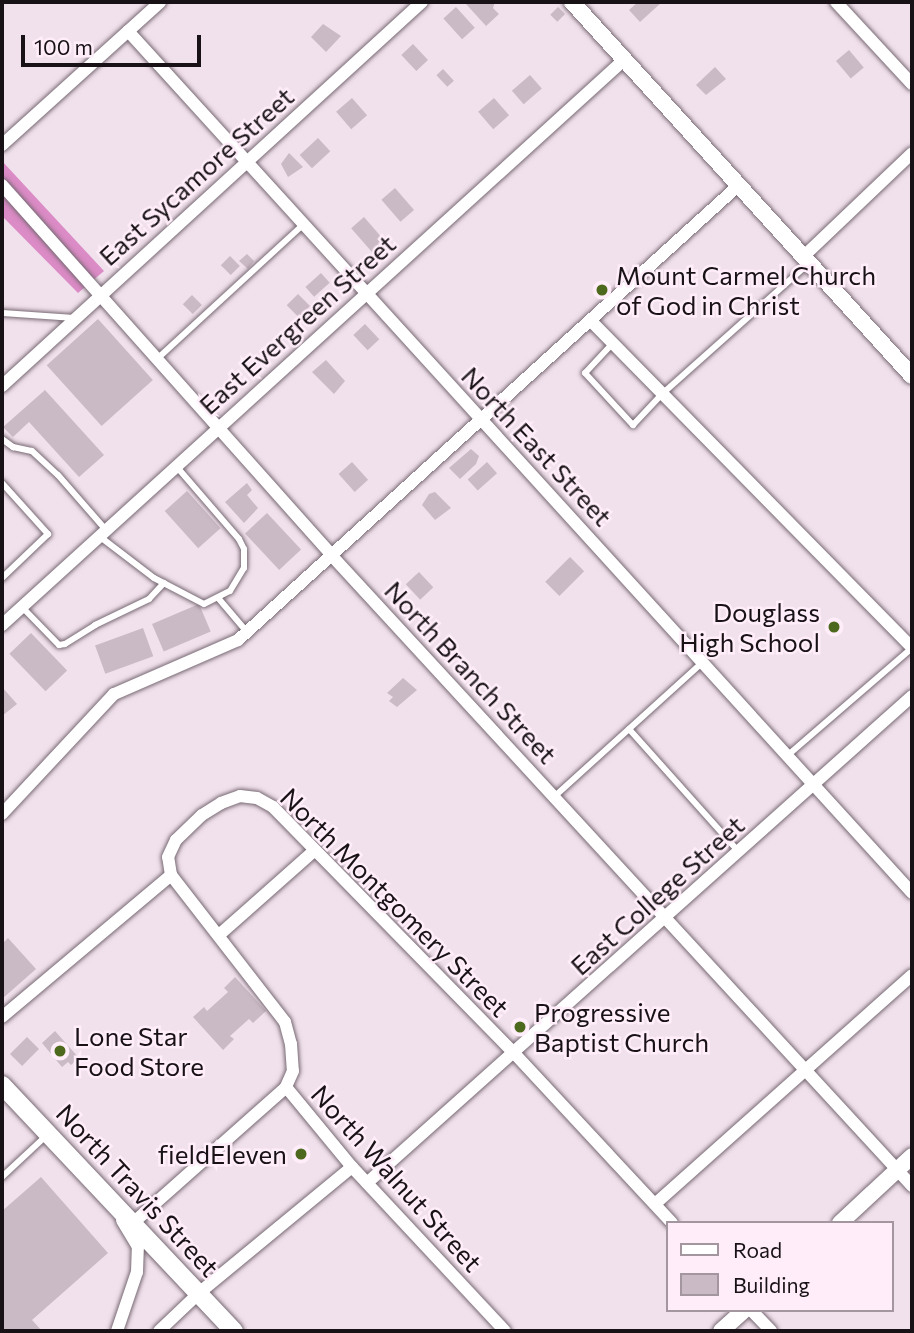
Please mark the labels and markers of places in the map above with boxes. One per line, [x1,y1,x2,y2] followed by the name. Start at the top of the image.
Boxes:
[616,259,876,320] place label: Mount Carmel Church of God in Christ
[594,282,610,298] marker: Mount Carmel Church of God in Christ
[679,596,820,658] place label: Douglass High School
[826,619,842,635] marker: Douglass High School
[534,996,709,1058] place label: Progressive Baptist Church
[512,1019,528,1035] marker: Progressive Baptist Church
[74,1020,204,1082] place label: Lone Star Food Store
[52,1043,68,1059] marker: Lone Star Food Store
[158,1138,287,1170] place label: fieldEleven
[293,1146,309,1162] marker: fieldEleven

